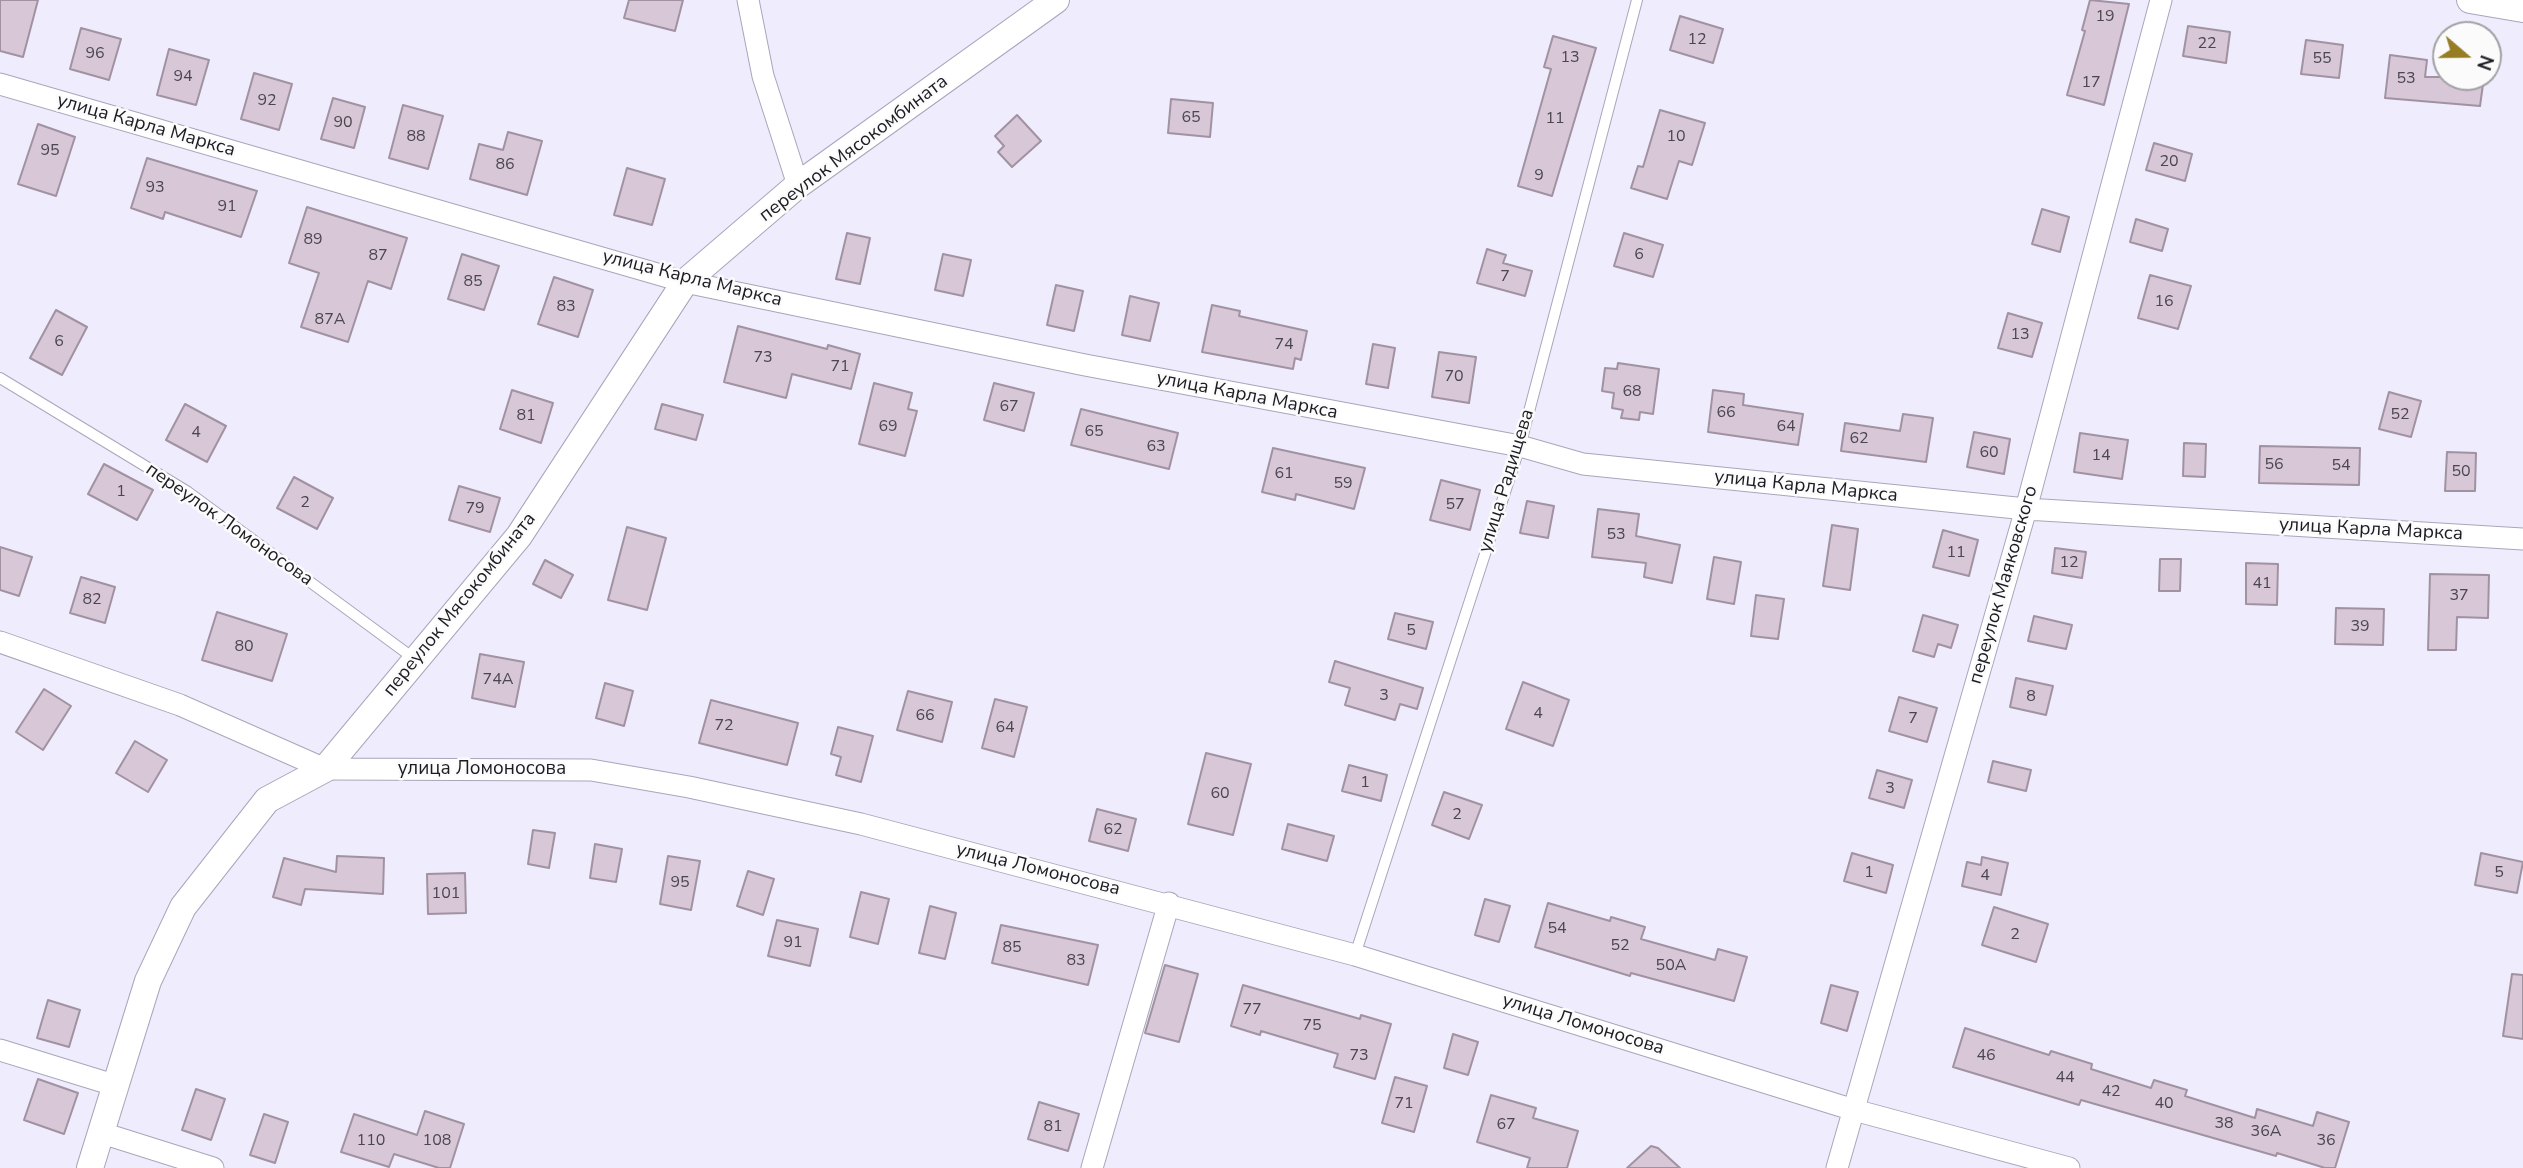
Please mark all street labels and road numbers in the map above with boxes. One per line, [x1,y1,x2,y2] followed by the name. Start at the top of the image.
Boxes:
[755,71,953,227] street label: переулок Мясокомбината
[54,90,238,162] street label: улица Карла Маркса
[600,246,784,312] street label: улица Карла Маркса
[1154,367,1340,425] street label: улица Карла Маркса
[1474,406,1540,556] street label: улица Радищева
[141,459,317,591] street label: переулок Ломоносова
[1713,466,1899,508] street label: улица Карла Маркса
[1965,483,2043,687] street label: переулок Маяковского
[379,508,541,702] street label: переулок Мясокомбината
[2278,514,2464,546] street label: улица Карла Маркса
[398,758,566,780] street label: улица Ломоносова
[954,839,1122,901] street label: улица Ломоносова
[1499,990,1667,1060] street label: улица Ломоносова

